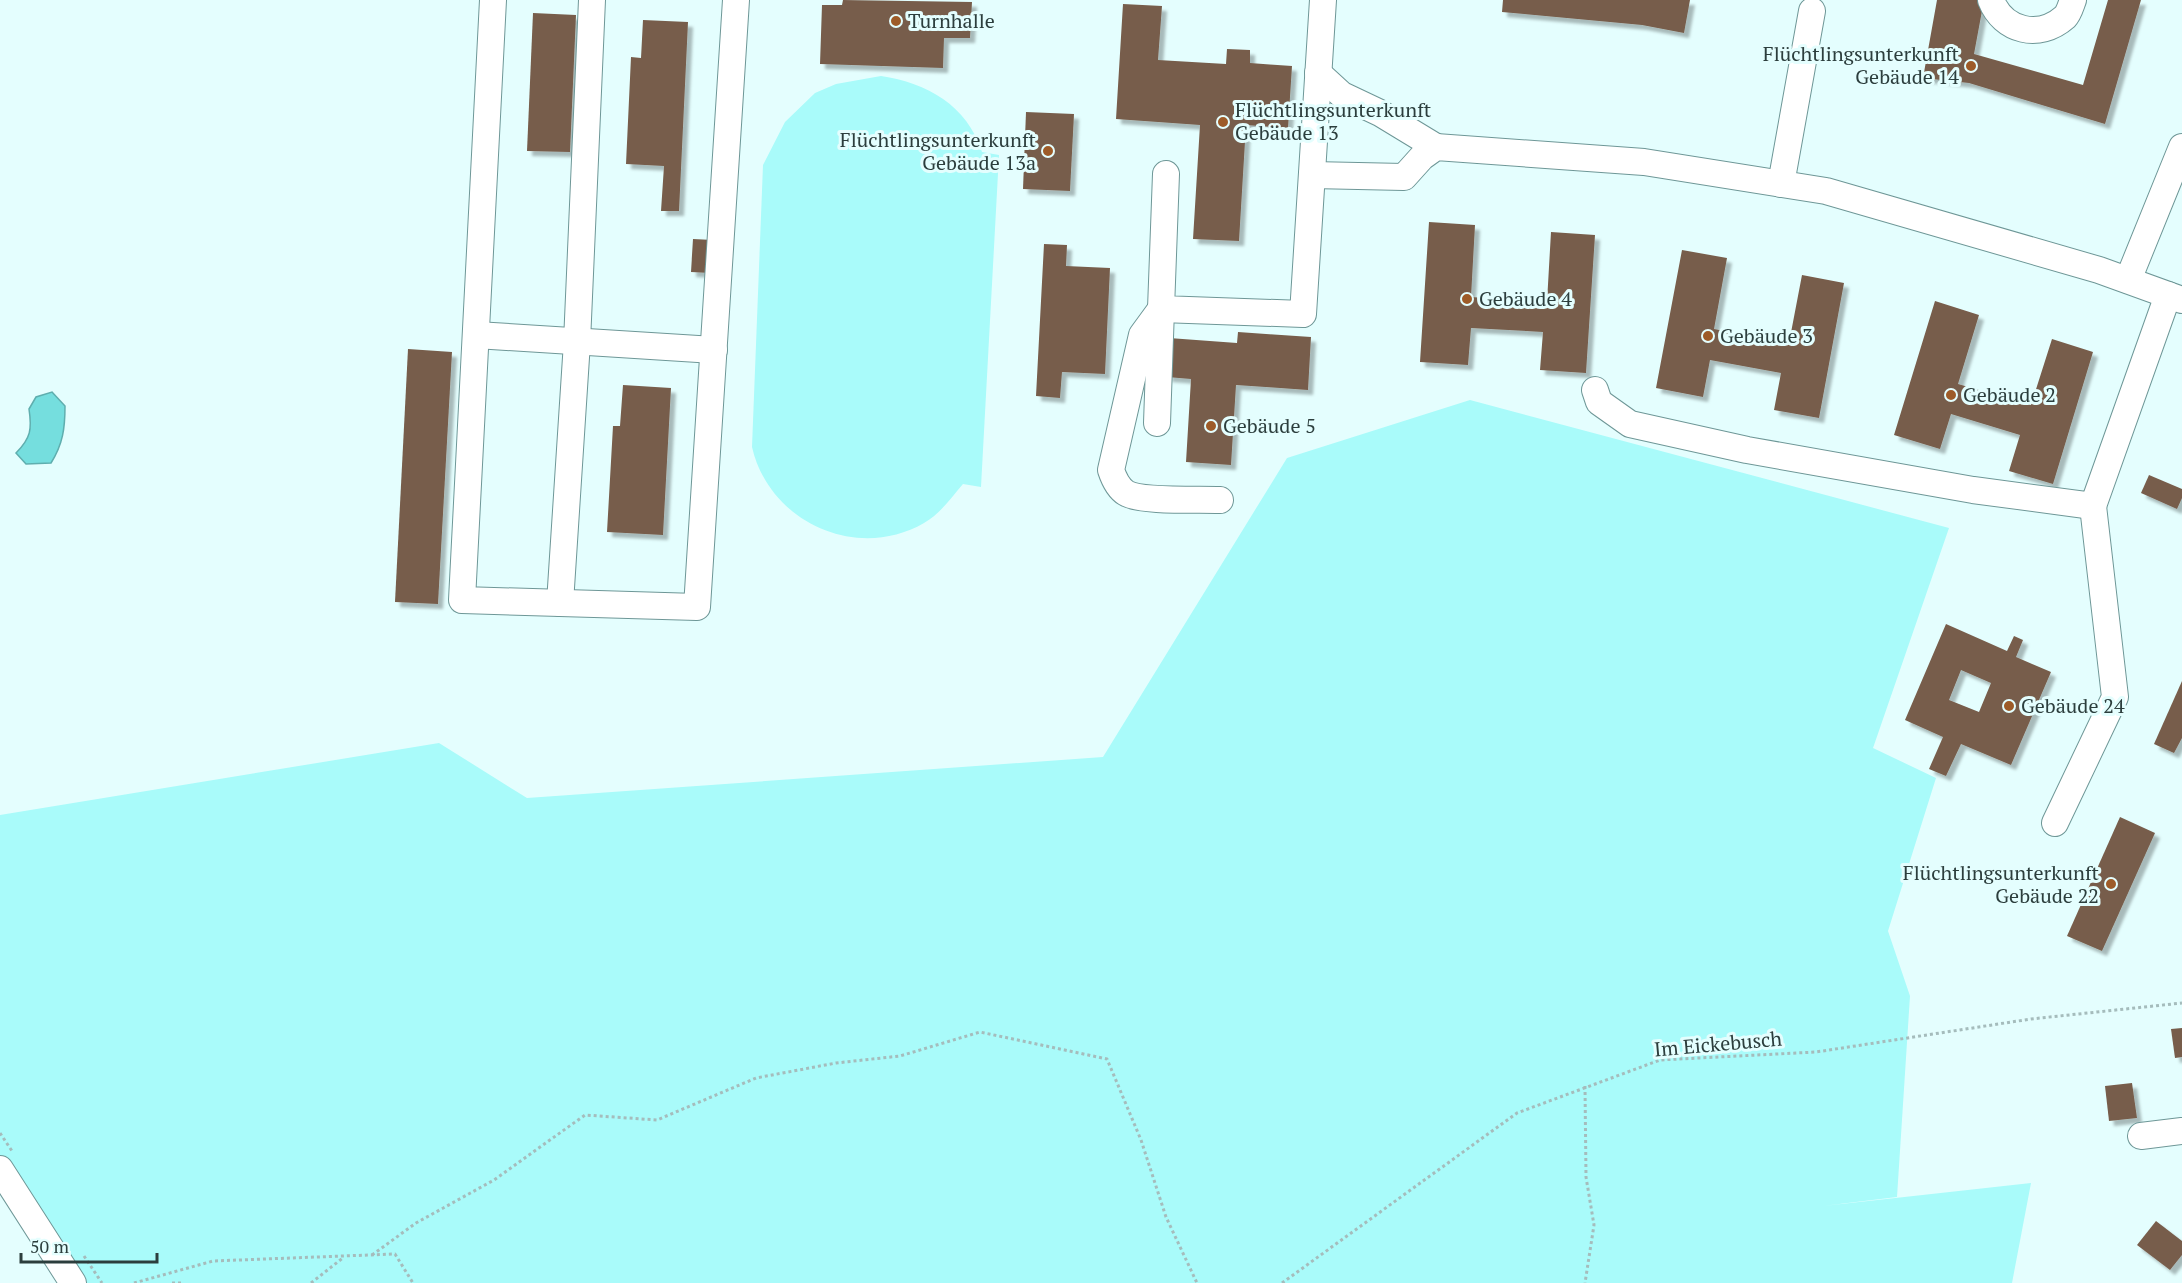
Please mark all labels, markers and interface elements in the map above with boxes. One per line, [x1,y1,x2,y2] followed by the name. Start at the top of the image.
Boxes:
[908,7,995,34] place label: Turnhalle
[889,14,903,28] marker: Turnhalle
[1763,40,1960,90] place label: Flüchtlingsunterkunft Gebäude 14
[1964,59,1978,73] marker: Flüchtlingsunterkunft Gebäude 14
[1235,96,1432,146] place label: Flüchtlingsunterkunft Gebäude 13
[1216,115,1230,129] marker: Flüchtlingsunterkunft Gebäude 13
[840,126,1037,176] place label: Flüchtlingsunterkunft Gebäude 13a
[1041,144,1055,158] marker: Flüchtlingsunterkunft Gebäude 13a
[1479,285,1572,312] place label: Gebäude 4
[1460,292,1474,306] marker: Gebäude 4
[1720,322,1813,349] place label: Gebäude 3
[1701,329,1715,343] marker: Gebäude 3
[1963,381,2056,408] place label: Gebäude 2
[1944,388,1958,402] marker: Gebäude 2
[1223,412,1316,439] place label: Gebäude 5
[1204,419,1218,433] marker: Gebäude 5
[2021,692,2125,719] place label: Gebäude 24
[2002,699,2016,713] marker: Gebäude 24
[1903,859,2100,909] place label: Flüchtlingsunterkunft Gebäude 22
[2104,877,2118,891] marker: Flüchtlingsunterkunft Gebäude 22
[1653,1024,1783,1063] street label: Im Eickebusch
[21,1226,158,1264] scale bar
[30,1234,70,1258] text: 50 m

